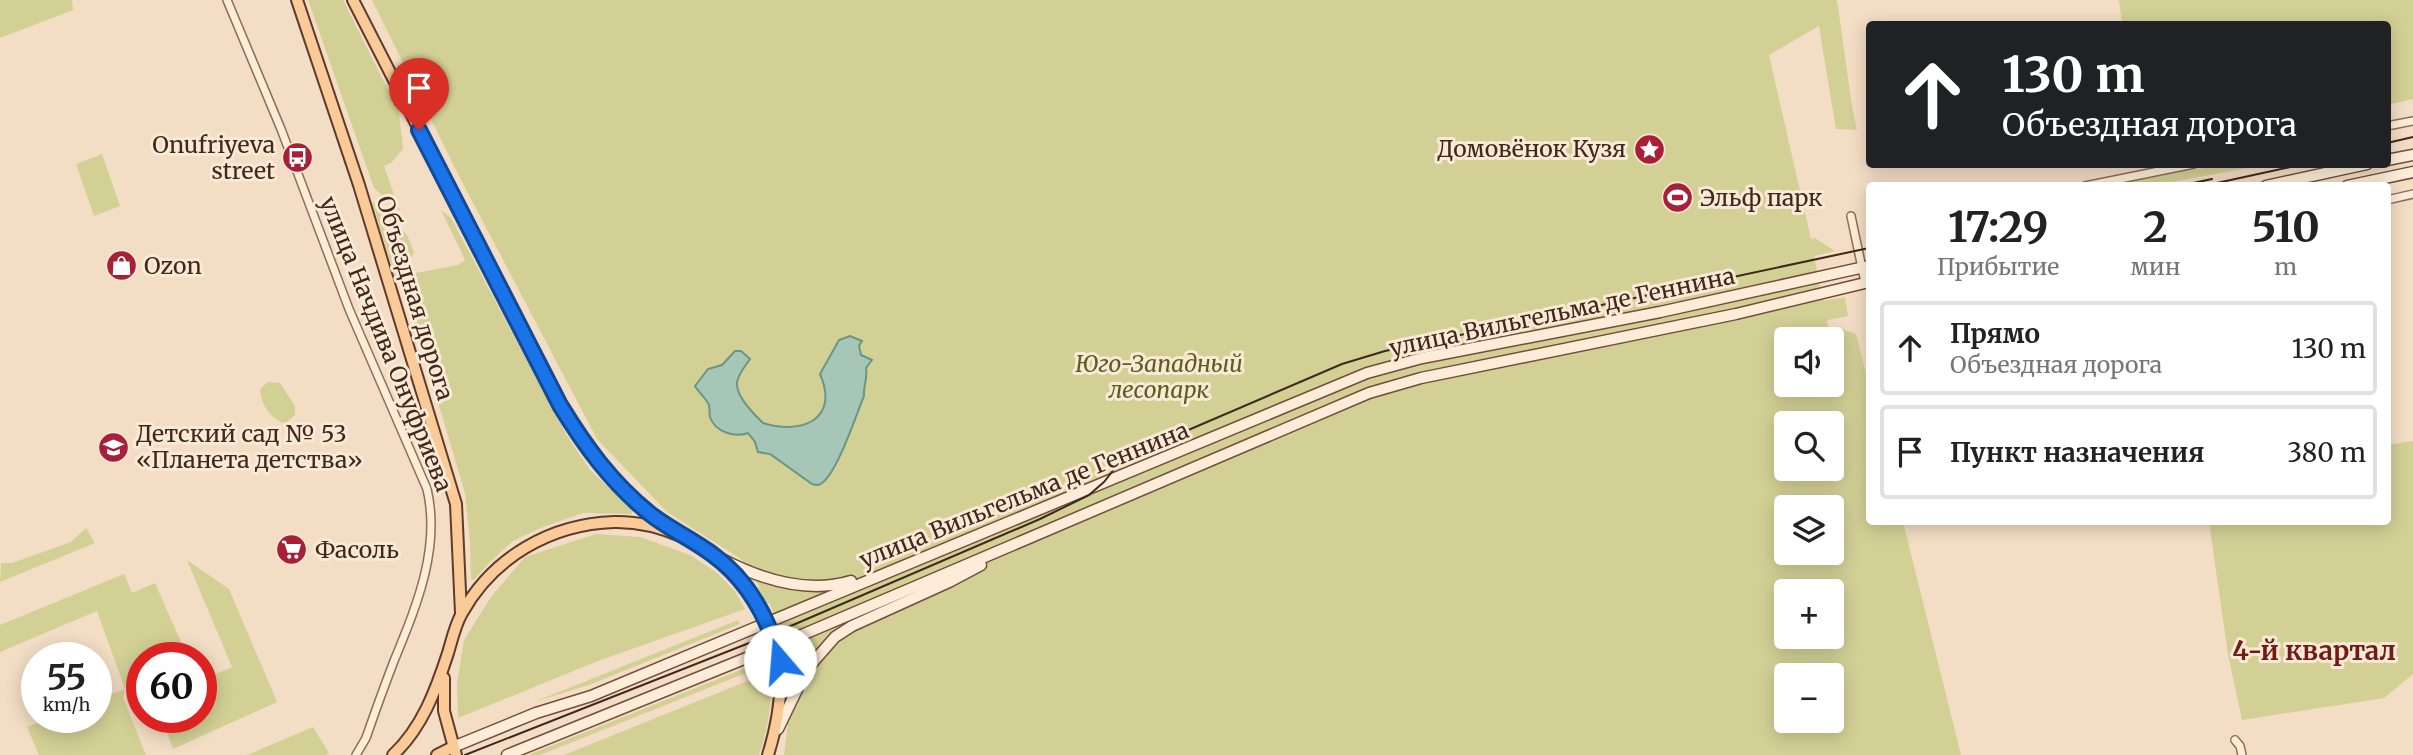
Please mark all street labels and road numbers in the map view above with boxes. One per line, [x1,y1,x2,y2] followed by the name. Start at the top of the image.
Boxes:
[314,192,459,496] street label: улица Начдива Онуфриева
[371,192,460,403] street label: Объездная дорога
[1387,261,1737,362] street label: улица Вильгельма де Геннина
[855,415,1193,574] street label: улица Вильгельма де Геннина

